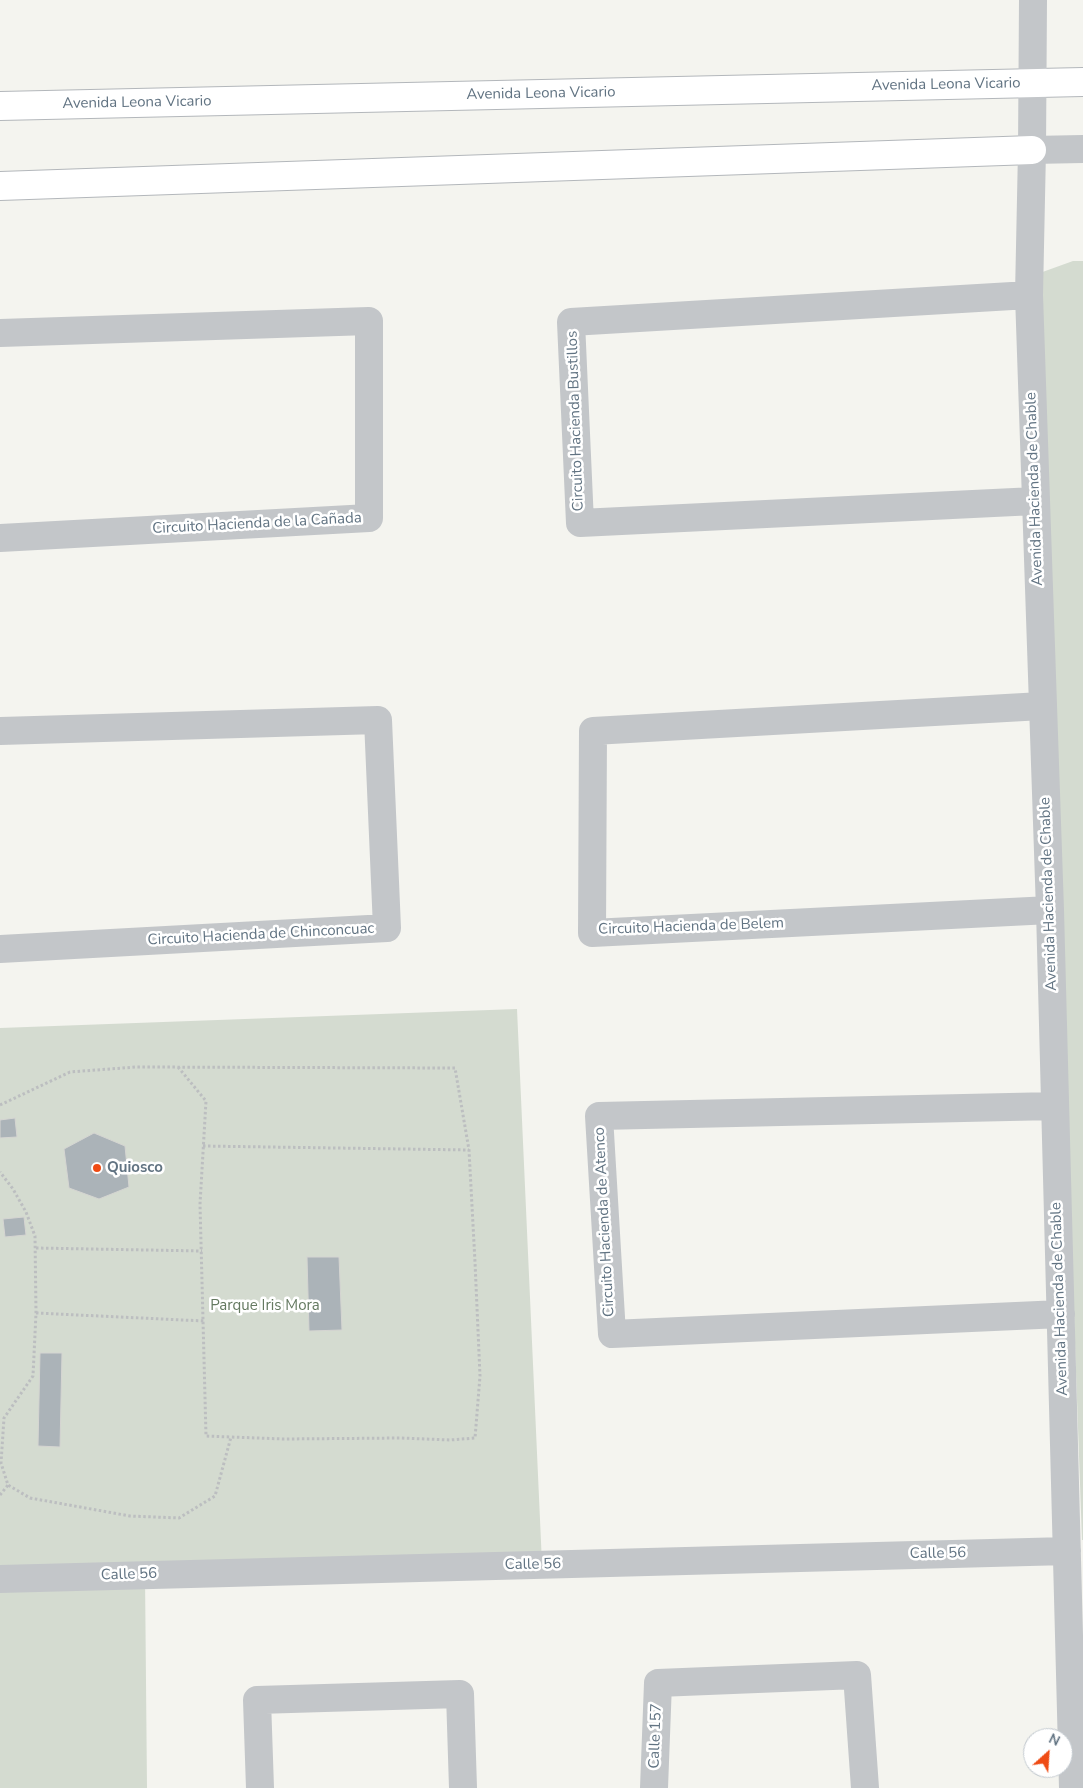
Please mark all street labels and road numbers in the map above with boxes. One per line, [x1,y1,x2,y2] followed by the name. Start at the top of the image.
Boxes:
[871,75,1021,95] street label: Avenida Leona Vicario
[466,84,616,104] street label: Avenida Leona Vicario
[62,93,212,113] street label: Avenida Leona Vicario
[564,330,588,512] street label: Circuito Hacienda Bustillos
[1023,392,1047,586] street label: Avenida Hacienda de Chable
[152,510,362,538] street label: Circuito Hacienda de la Cañada
[1037,797,1061,991] street label: Avenida Hacienda de Chable
[598,915,784,939] street label: Circuito Hacienda de Belem
[147,920,375,950] street label: Circuito Hacienda de Chinconcuac
[591,1127,619,1317] street label: Circuito Hacienda de Atenco
[1048,1202,1072,1396] street label: Avenida Hacienda de Chable
[910,1545,966,1563] street label: Calle 56
[505,1556,561,1574] street label: Calle 56
[100,1565,158,1585] street label: Calle 56
[646,1703,666,1769] street label: Calle 157

